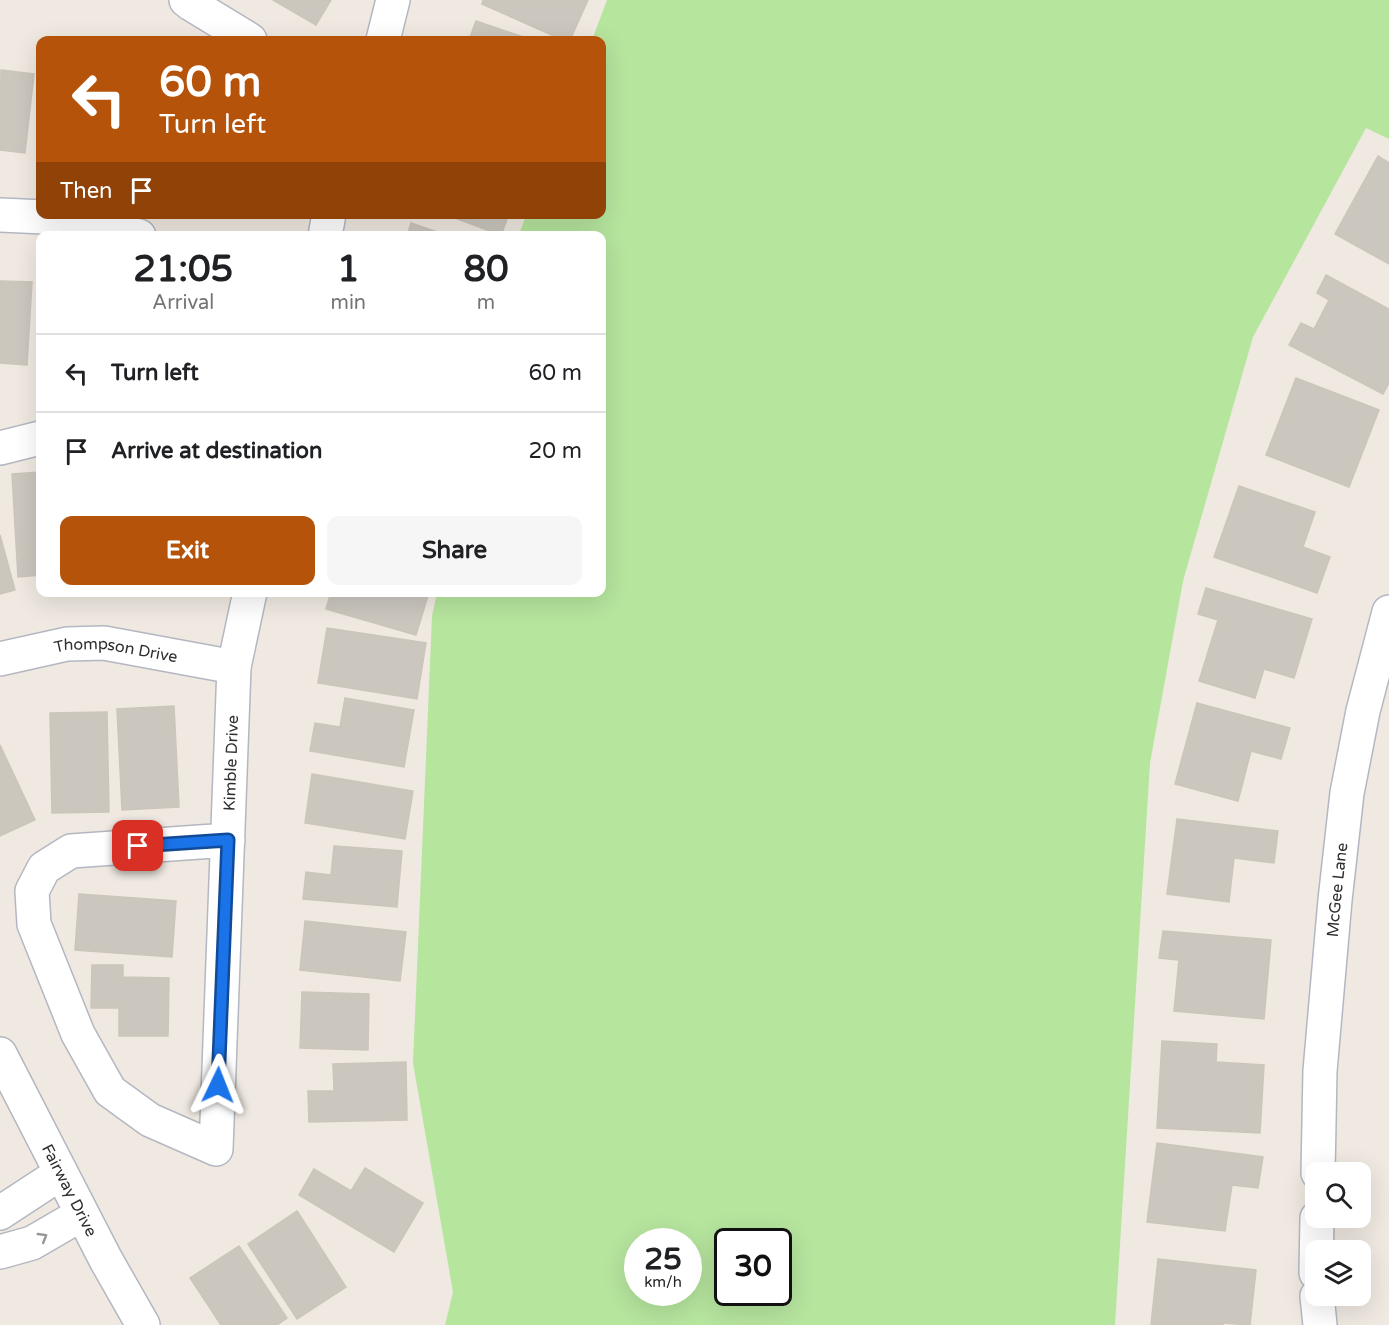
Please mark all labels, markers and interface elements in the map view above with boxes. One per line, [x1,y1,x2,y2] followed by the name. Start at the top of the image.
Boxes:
[159,57,261,108] text: 60 m
[60,60,138,138] icon: left
[159,108,266,141] text: Turn left
[125,174,158,207] icon: arrive
[60,178,113,204] text: Then
[133,248,233,291] text: 21:05
[337,248,360,291] text: 1
[463,248,509,291] text: 80
[152,291,214,315] text: Arrival
[331,291,366,315] text: min
[477,291,495,315] text: m
[60,357,93,390] icon: left
[111,360,199,386] text: Turn left
[528,360,582,386] text: 60 m
[60,435,93,468] icon: arrive
[111,438,322,464] text: Arrive at destination
[528,438,582,464] text: 20 m
[60,516,315,585] button: Exit
[327,516,582,585] button: Share
[52,634,179,667] street label: Thompson Drive
[220,715,243,811] street label: Kimble Drive
[112,820,163,871] pin
[121,829,154,862] icon: arrive
[1323,842,1352,938] street label: McGee Lane
[186,1053,250,1117] position arrow
[37,1141,101,1240] street label: Fairway Drive
[1305,1162,1371,1306] map controls
[1305,1162,1371,1228] button: search
[714,1228,792,1306] speed limit sign: 30
[37,1233,47,1244] one-way arrow
[1305,1240,1371,1306] button: layers
[644,1241,682,1278] text: 25
[644,1273,682,1291] text: km/h

